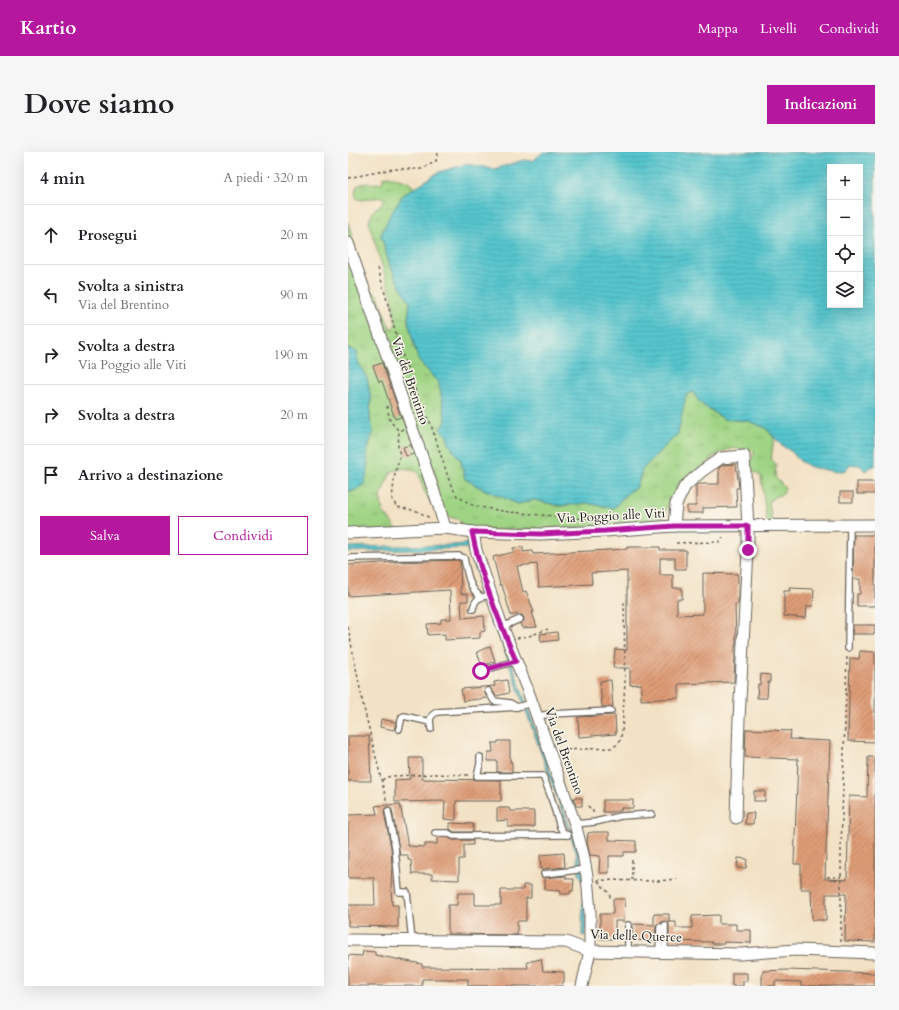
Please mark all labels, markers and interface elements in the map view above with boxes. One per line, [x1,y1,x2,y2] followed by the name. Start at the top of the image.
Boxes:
[20,15,76,41] text: Kartio
[698,19,738,38] text: Mappa
[760,19,797,38] text: Livelli
[819,19,879,38] text: Condividi
[24,85,174,123] text: Dove siamo
[767,85,875,124] button: Indicazioni
[827,164,863,308] map controls
[827,164,863,200] button: +
[40,167,85,190] text: 4 min
[223,169,308,187] text: A piedi · 320 m
[827,200,863,236] button: −
[40,224,62,246] icon: ahead
[78,225,137,245] text: Prosegui
[280,226,308,244] text: 20 m
[827,236,863,272] button: locate
[827,272,863,308] button: layers
[78,276,184,296] text: Svolta a sinistra
[40,284,62,306] icon: left
[280,286,308,304] text: 90 m
[78,296,169,314] text: Via del Brentino
[387,335,433,427] street label: Via del Brentino
[78,336,175,356] text: Svolta a destra
[40,344,62,366] icon: right
[274,346,308,364] text: 190 m
[78,356,186,374] text: Via Poggio alle Viti
[40,404,62,426] icon: right
[78,405,175,425] text: Svolta a destra
[280,406,308,424] text: 20 m
[40,464,62,486] icon: arrive
[78,465,224,485] text: Arrivo a destinazione
[556,504,666,528] street label: Via Poggio alle Viti
[40,516,170,555] button: Salva
[178,516,308,555] button: Condividi
[739,541,757,559] route end
[472,662,490,680] route start
[540,705,588,797] street label: Via del Brentino
[590,925,682,947] street label: Via delle Querce

